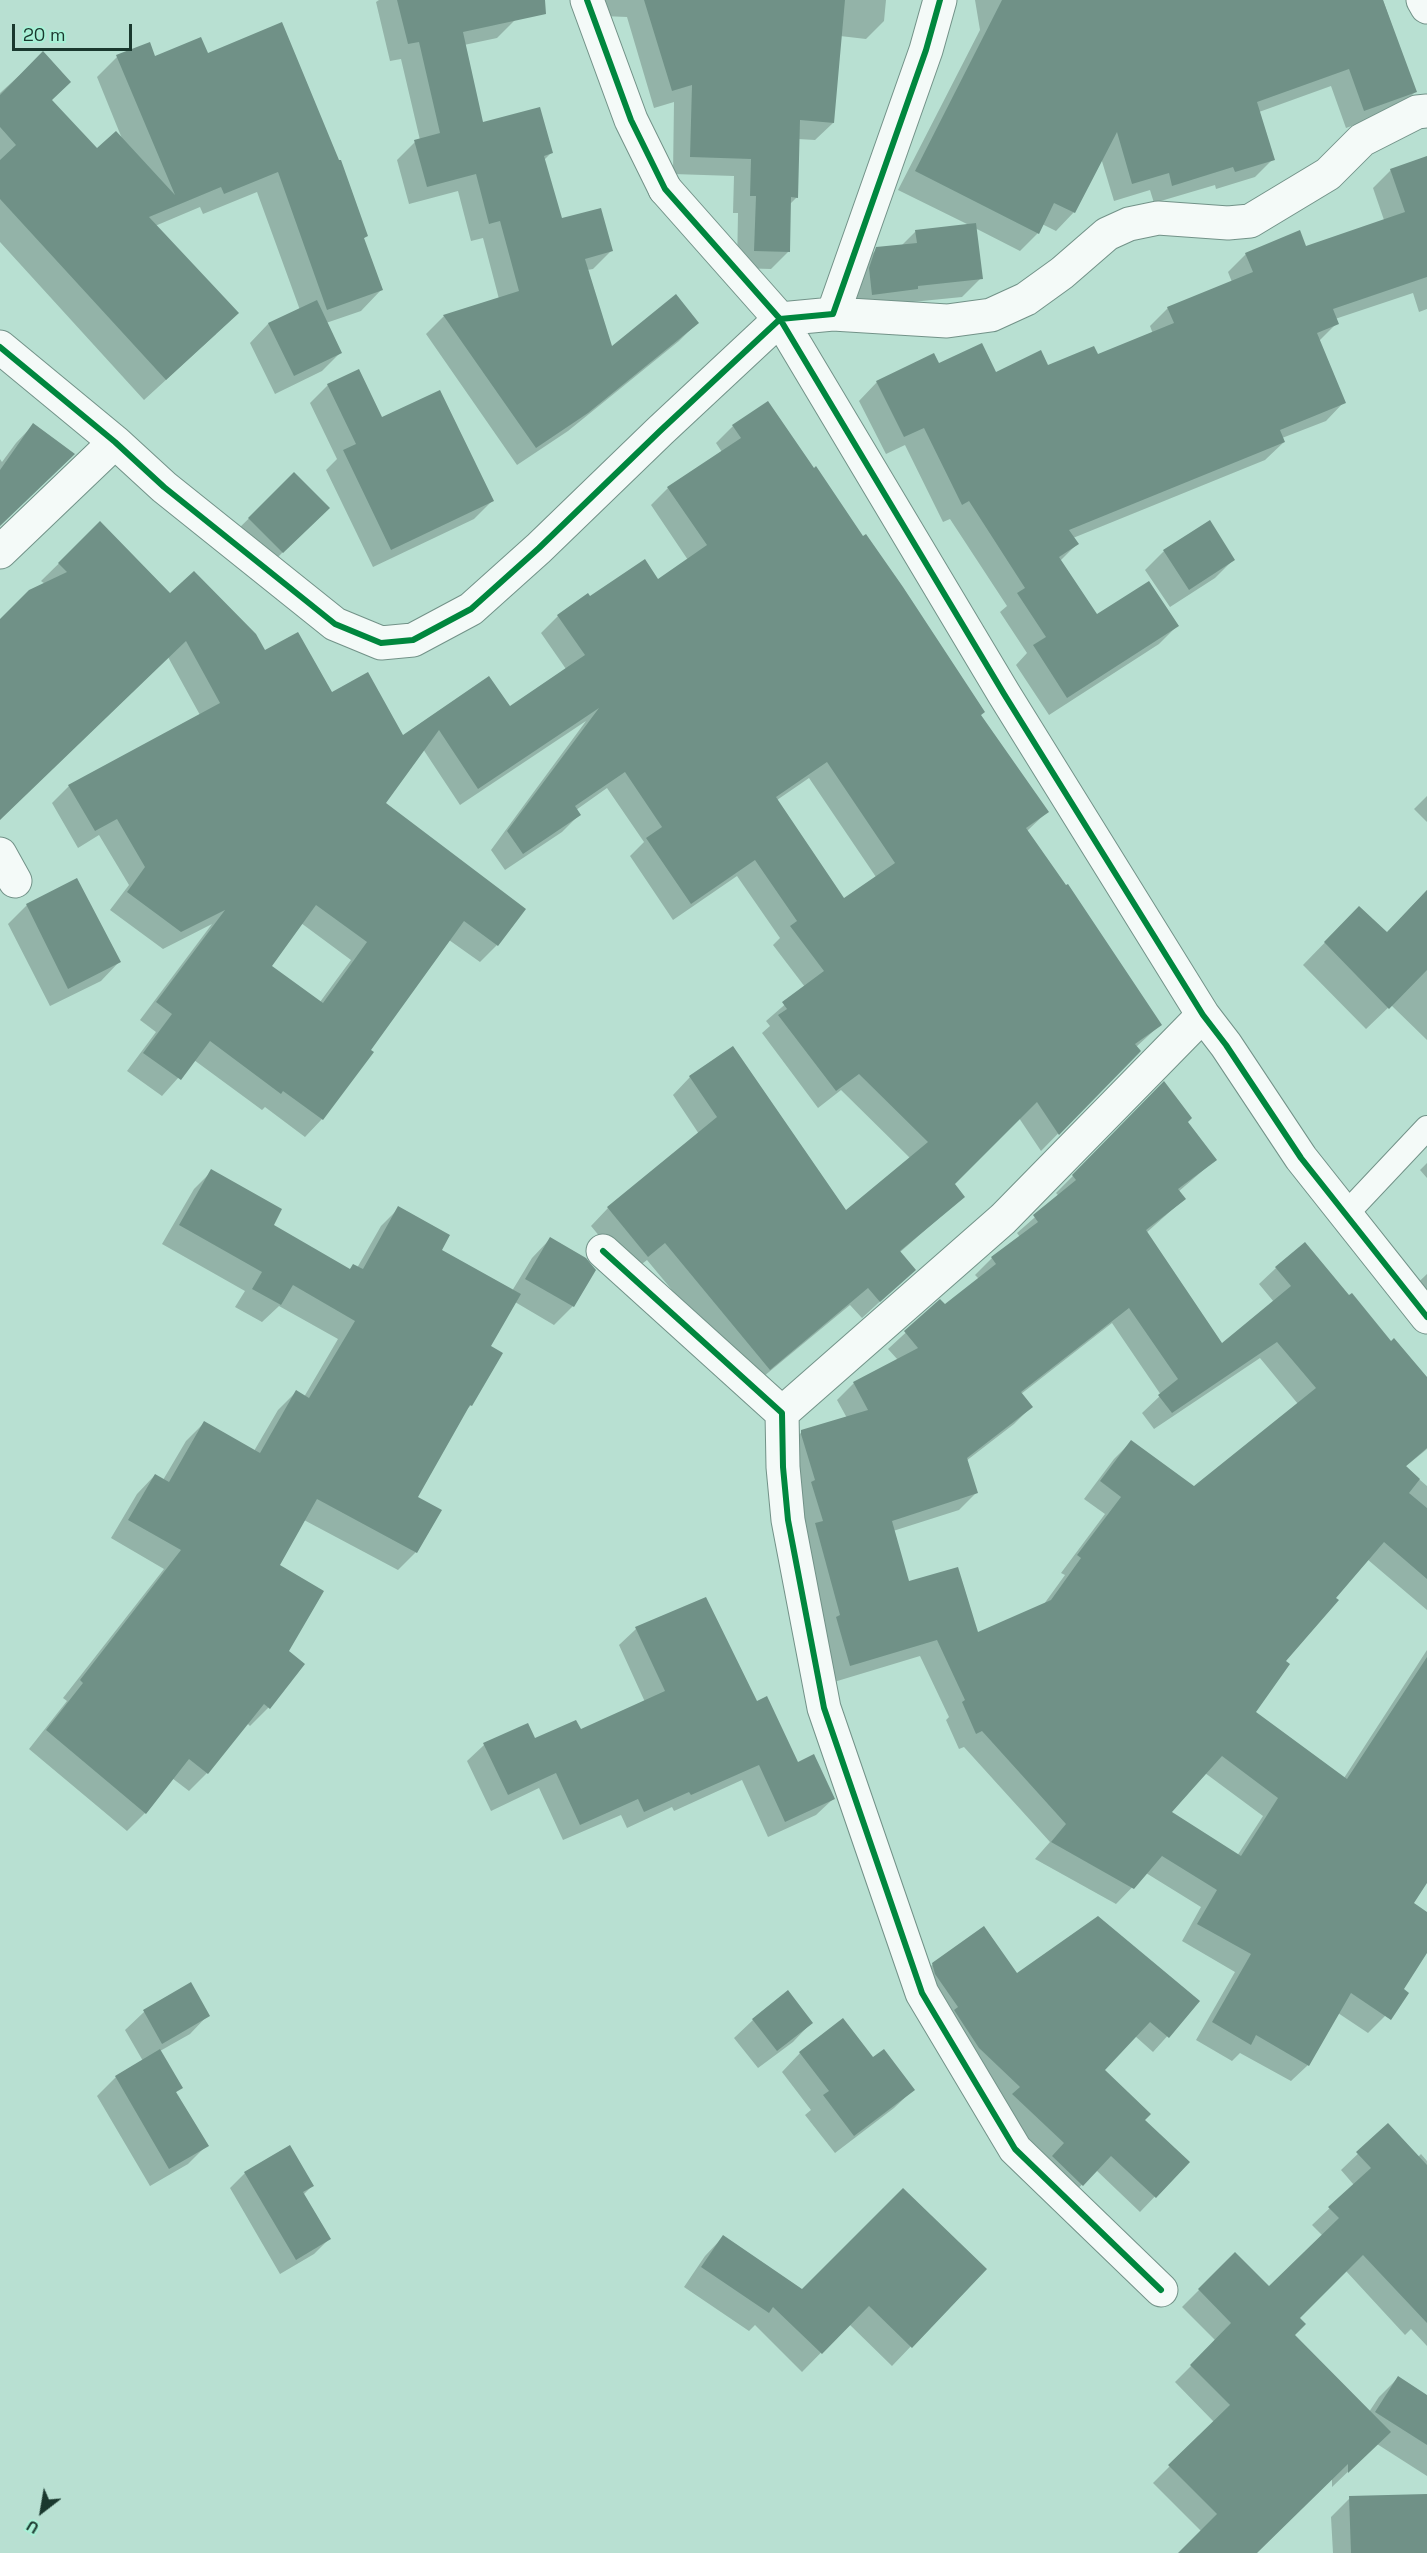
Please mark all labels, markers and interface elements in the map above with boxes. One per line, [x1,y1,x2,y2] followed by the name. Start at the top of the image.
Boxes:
[15,12,135,50] scale bar
[23,23,66,46] text: 20 m
[12,2481,72,2541] north arrow
[22,2515,43,2539] text: U

